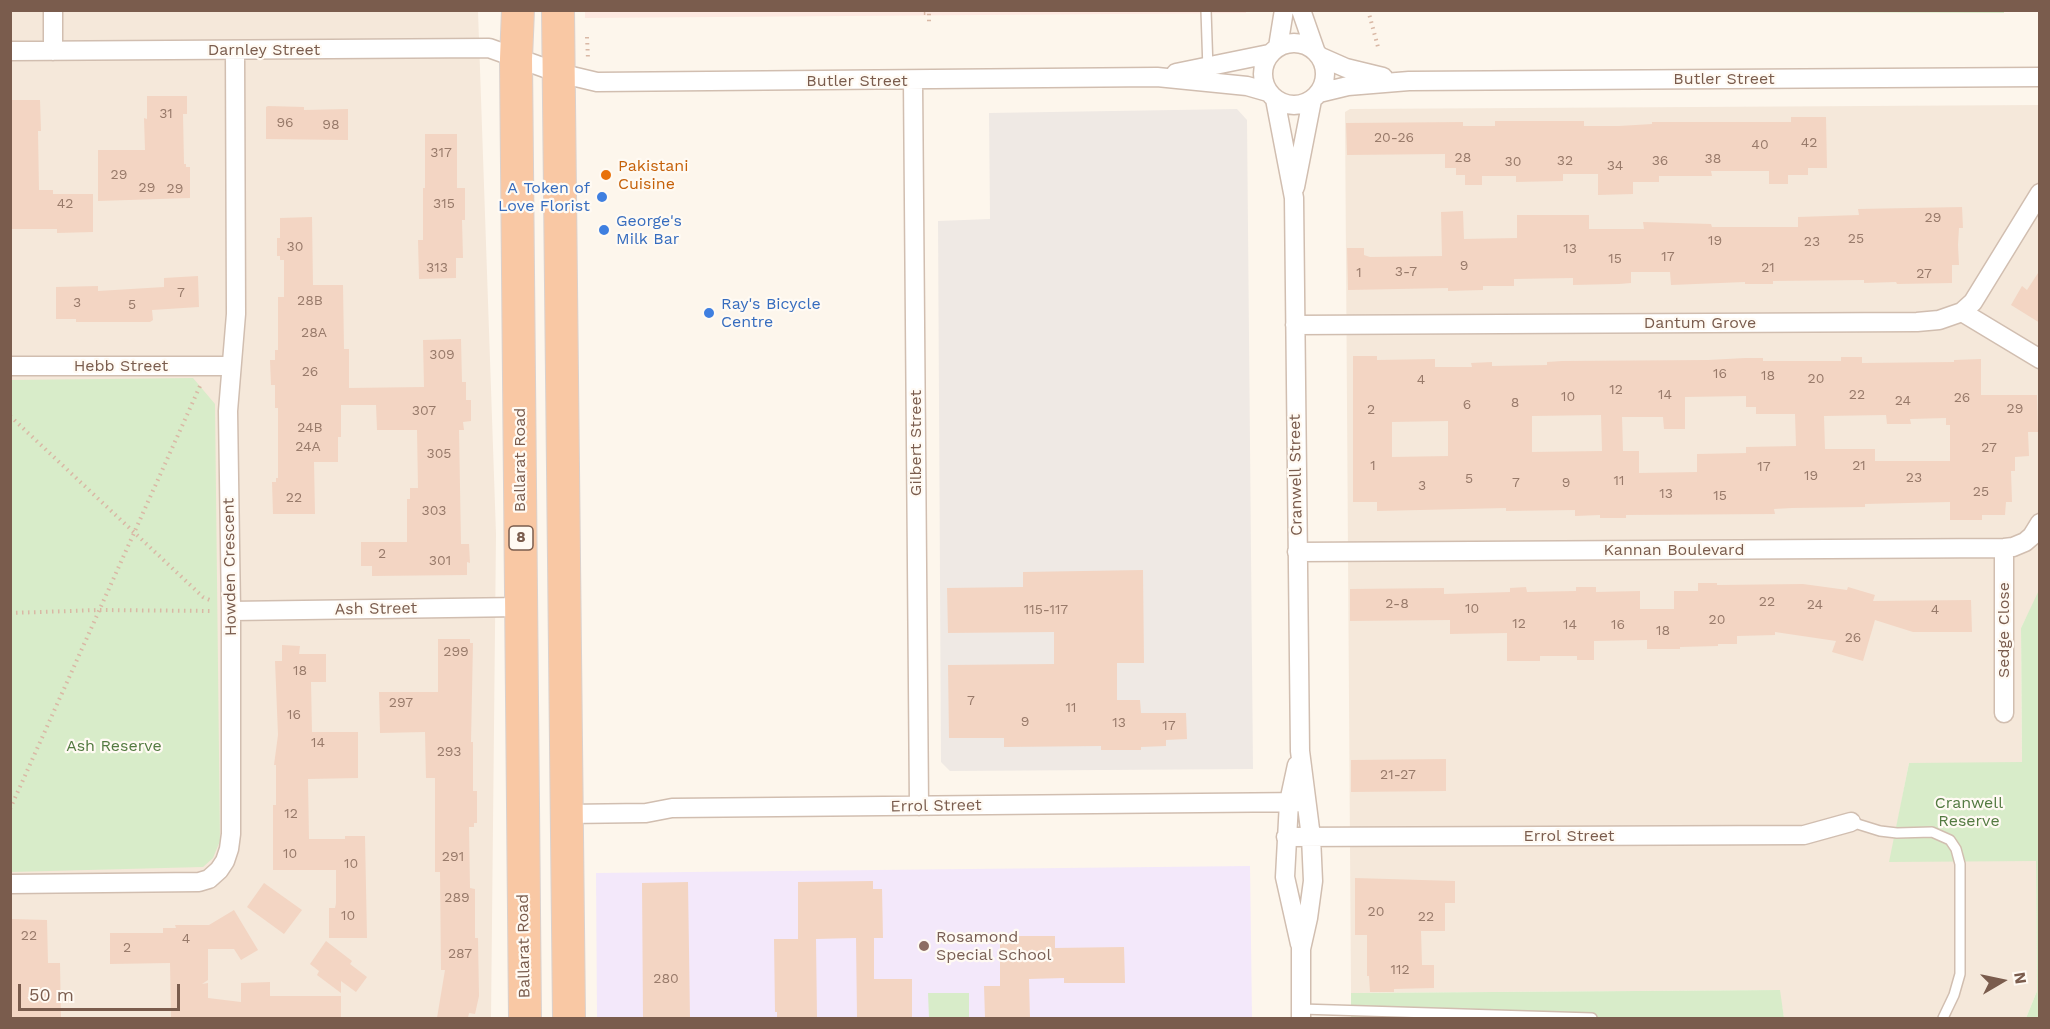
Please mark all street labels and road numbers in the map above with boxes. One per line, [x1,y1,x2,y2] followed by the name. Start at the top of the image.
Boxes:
[208,40,320,60] street label: Darnley Street
[1673,69,1775,89] street label: Butler Street
[806,71,908,91] street label: Butler Street
[1644,313,1756,333] street label: Dantum Grove
[74,356,168,376] street label: Hebb Street
[906,390,926,496] street label: Gilbert Street
[510,408,530,512] street label: Ballarat Road
[1285,414,1307,536] street label: Cranwell Street
[219,498,241,636] street label: Howden Crescent
[509,526,533,550] road number: 8
[1604,540,1744,560] street label: Kannan Boulevard
[1994,582,2014,678] street label: Sedge Close
[335,599,417,619] street label: Ash Street
[890,796,982,816] street label: Errol Street
[1523,826,1615,846] street label: Errol Street
[513,894,535,998] street label: Ballarat Road

